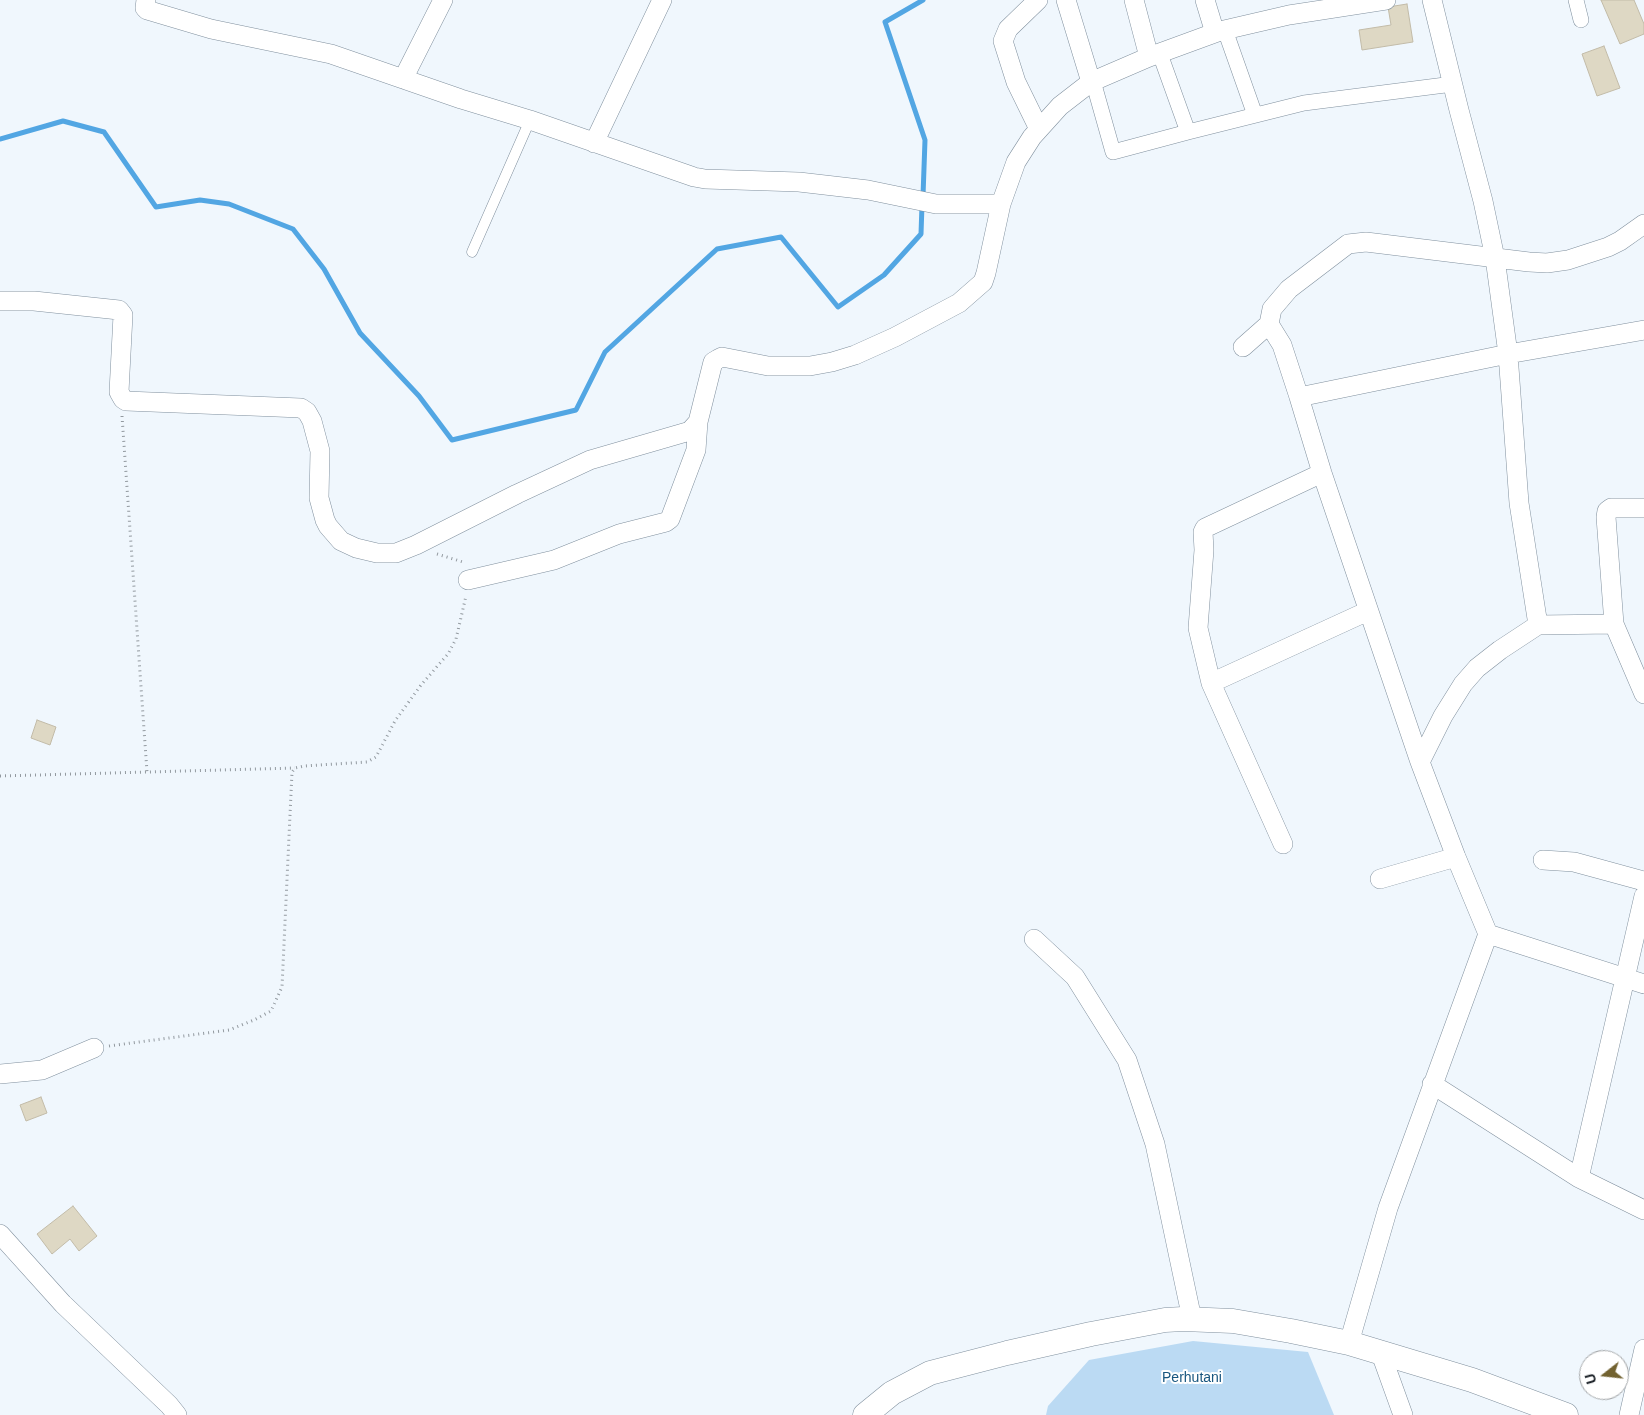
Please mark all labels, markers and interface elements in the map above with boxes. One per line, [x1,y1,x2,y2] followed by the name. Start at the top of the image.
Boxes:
[1579,1350,1629,1400] north arrow
[1162,1370,1222,1386] park label: Perhutani
[1581,1372,1600,1386] text: U

